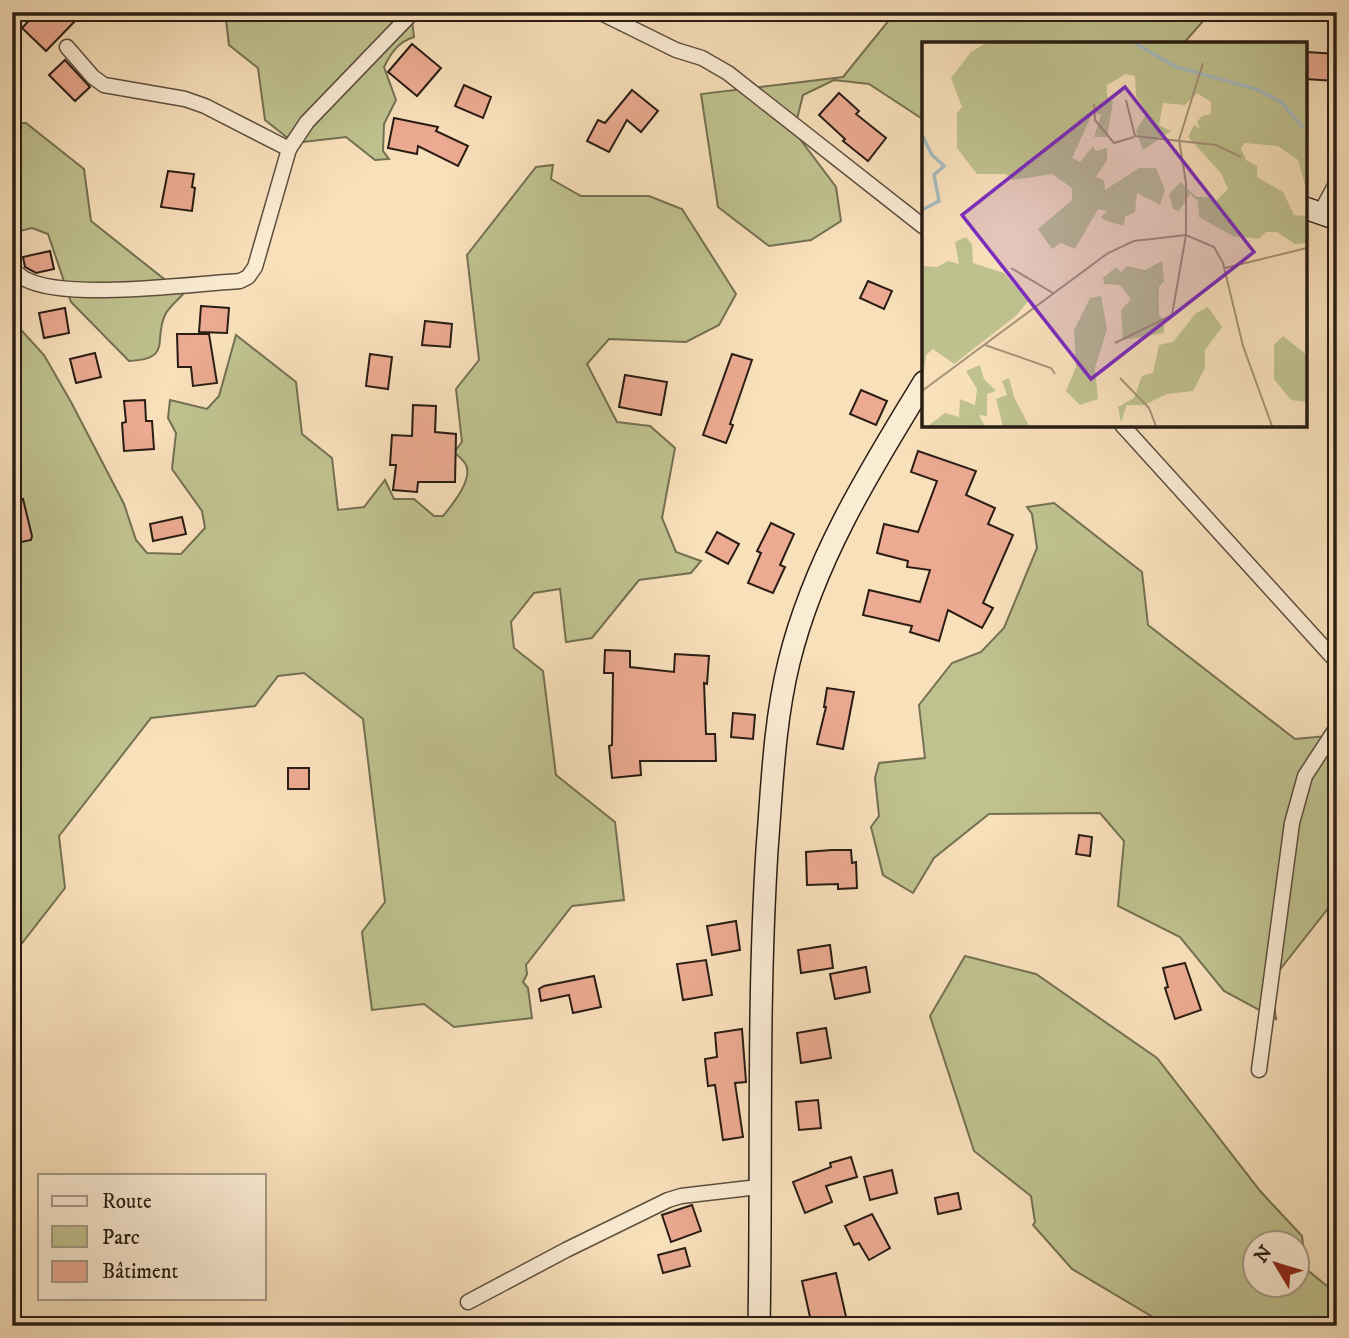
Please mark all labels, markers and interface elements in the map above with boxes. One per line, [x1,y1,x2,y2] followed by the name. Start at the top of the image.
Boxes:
[922,42,1307,427] inset map
[38,1174,266,1300] legend
[102,1189,152,1215] text: Route
[102,1225,140,1251] text: Parc
[1240,1230,1310,1300] north arrow
[1250,1241,1278,1268] text: N
[102,1259,179,1285] text: Bâtiment

